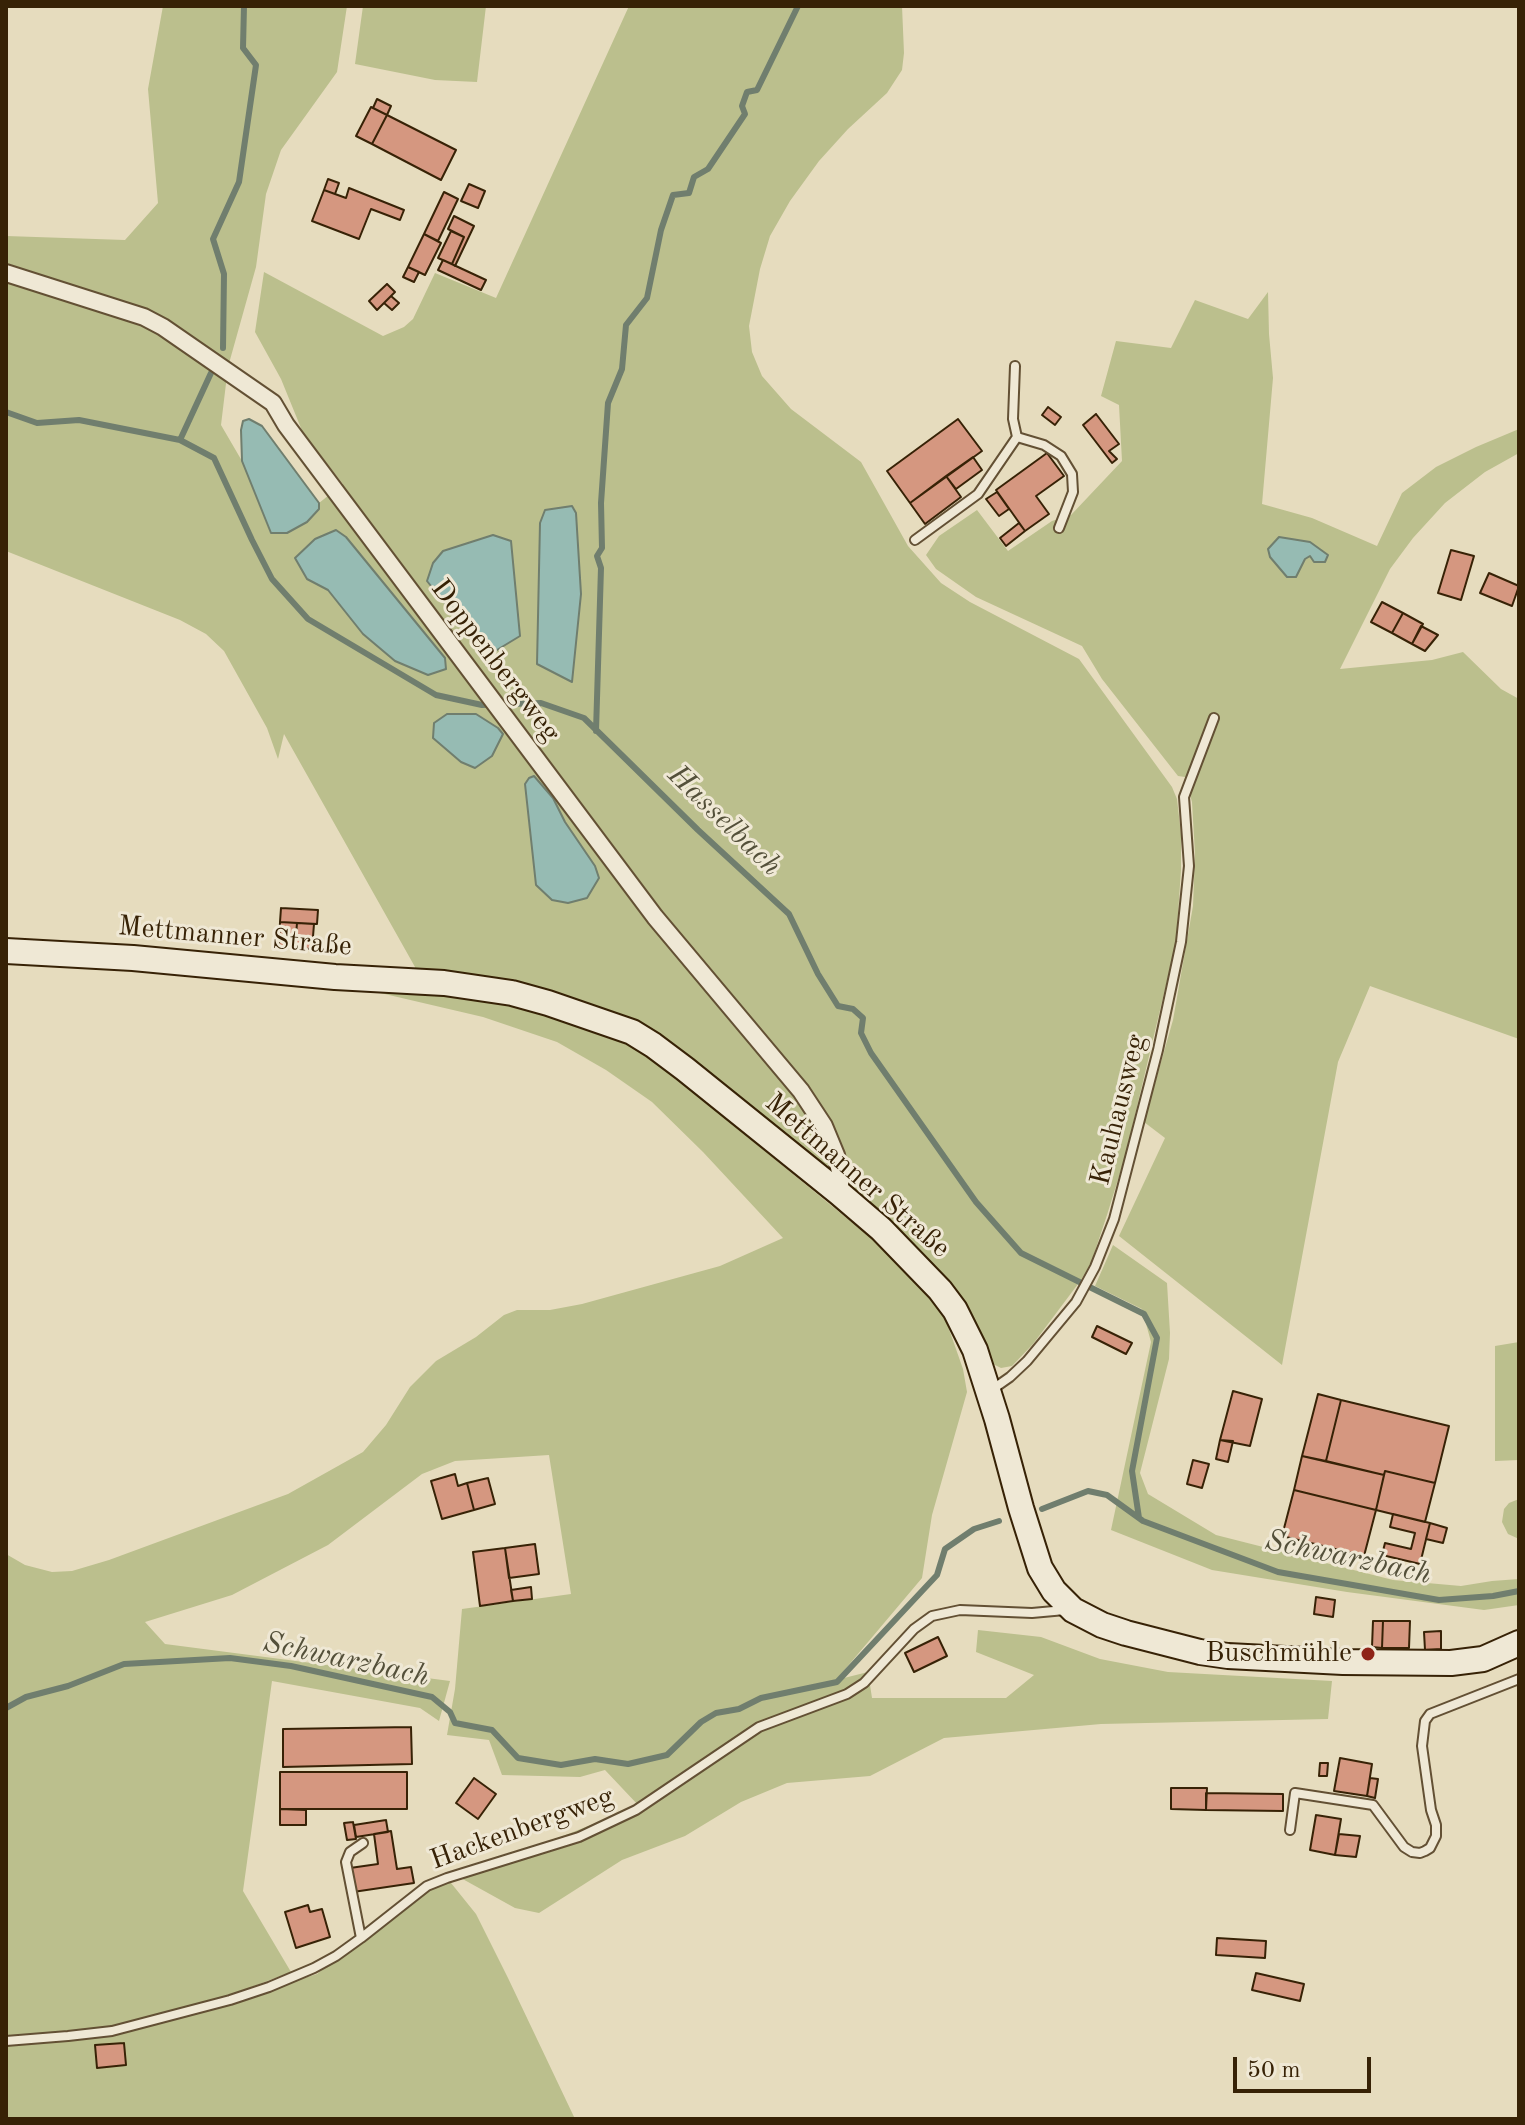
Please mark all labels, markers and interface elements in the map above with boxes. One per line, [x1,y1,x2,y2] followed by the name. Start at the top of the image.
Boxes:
[423,573,567,749] street label: Doppenbergweg
[659,758,789,884] water label: Hasselbach
[117,910,353,964] street label: Mettmanner Straße
[1084,1031,1154,1189] street label: Kauhausweg
[757,1086,957,1266] street label: Mettmanner Straße
[1262,1523,1434,1593] water label: Schwarzbach
[260,1625,432,1695] water label: Schwarzbach
[1205,1637,1352,1671] place label: Buschmühle
[1359,1645,1377,1663] marker: Buschmühle
[426,1780,618,1878] street label: Hackenbergweg
[1237,2041,1375,2091] scale bar
[1247,2059,1301,2083] text: 50 m

